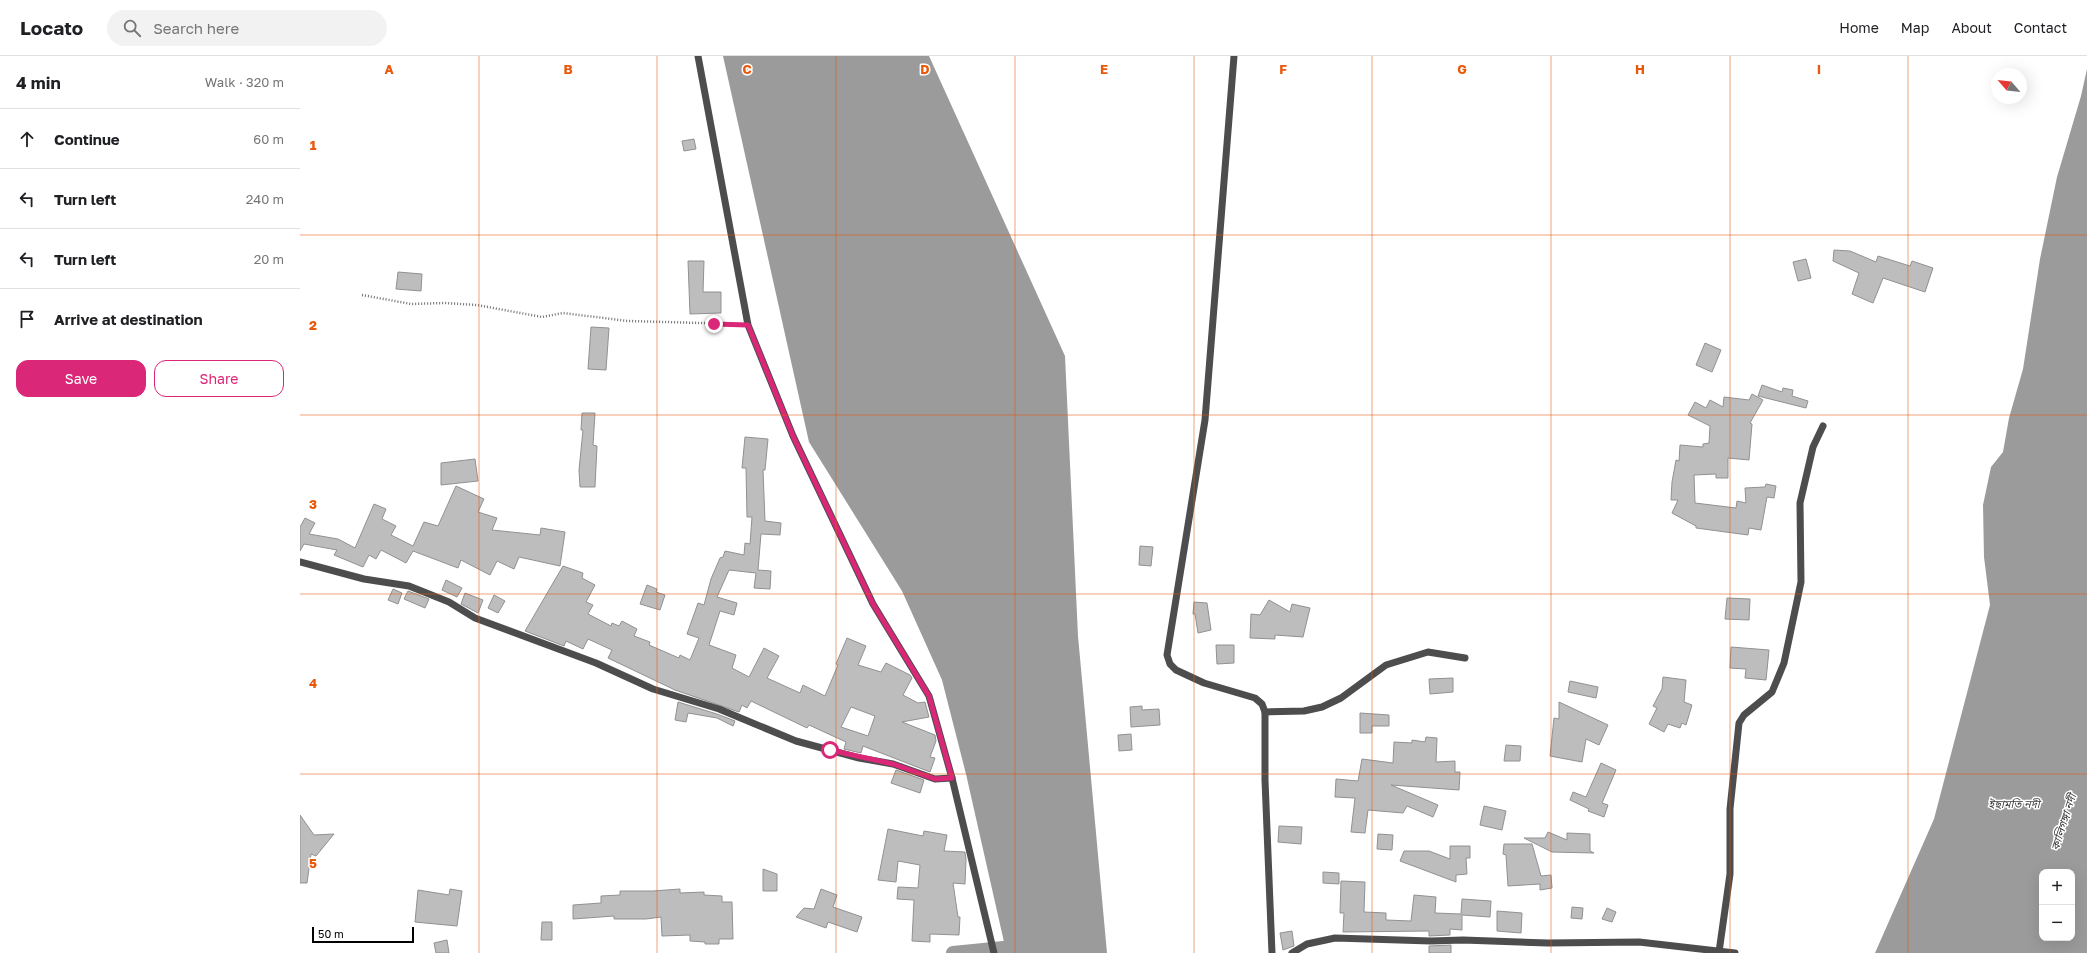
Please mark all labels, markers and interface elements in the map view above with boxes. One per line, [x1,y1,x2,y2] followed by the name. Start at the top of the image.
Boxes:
[107,10,387,46] search box
[20,16,83,39] text: Locato
[121,17,143,39] icon: search
[153,19,239,37] text: Search here
[1839,19,1879,36] text: Home
[1901,19,1929,36] text: Map
[1951,19,1992,36] text: About
[2014,19,2067,36] text: Contact
[384,61,394,77] text: A
[563,61,573,77] text: B
[742,61,752,77] text: C
[920,61,930,77] text: D
[1100,61,1108,77] text: E
[1279,61,1287,77] text: F
[1457,61,1467,77] text: G
[1635,61,1645,77] text: H
[1817,61,1821,77] text: I
[1991,68,2027,104] north arrow
[16,72,61,93] text: 4 min
[205,74,284,90] text: Walk · 320 m
[16,128,38,150] icon: ahead
[54,130,120,148] text: Continue
[253,131,284,147] text: 60 m
[310,137,317,153] text: 1
[16,188,38,210] icon: left
[54,190,116,208] text: Turn left
[246,191,284,207] text: 240 m
[16,248,38,270] icon: left
[54,250,116,268] text: Turn left
[254,251,284,267] text: 20 m
[16,308,38,330] icon: arrive
[54,310,203,328] text: Arrive at destination
[705,315,723,333] route end
[309,317,317,333] text: 2
[16,360,146,397] button: Save
[154,360,284,397] button: Share
[309,496,317,512] text: 3
[309,675,317,691] text: 4
[821,741,839,759] route start
[2048,790,2079,852] water label: কালিগঙ্গা নদী
[1988,797,2042,810] water label: ইছামতি নদী
[309,855,317,871] text: 5
[2039,869,2075,941] map controls
[2039,869,2075,905] button: +
[2039,905,2075,941] button: −
[312,925,414,944] scale bar
[318,927,344,940] text: 50 m

